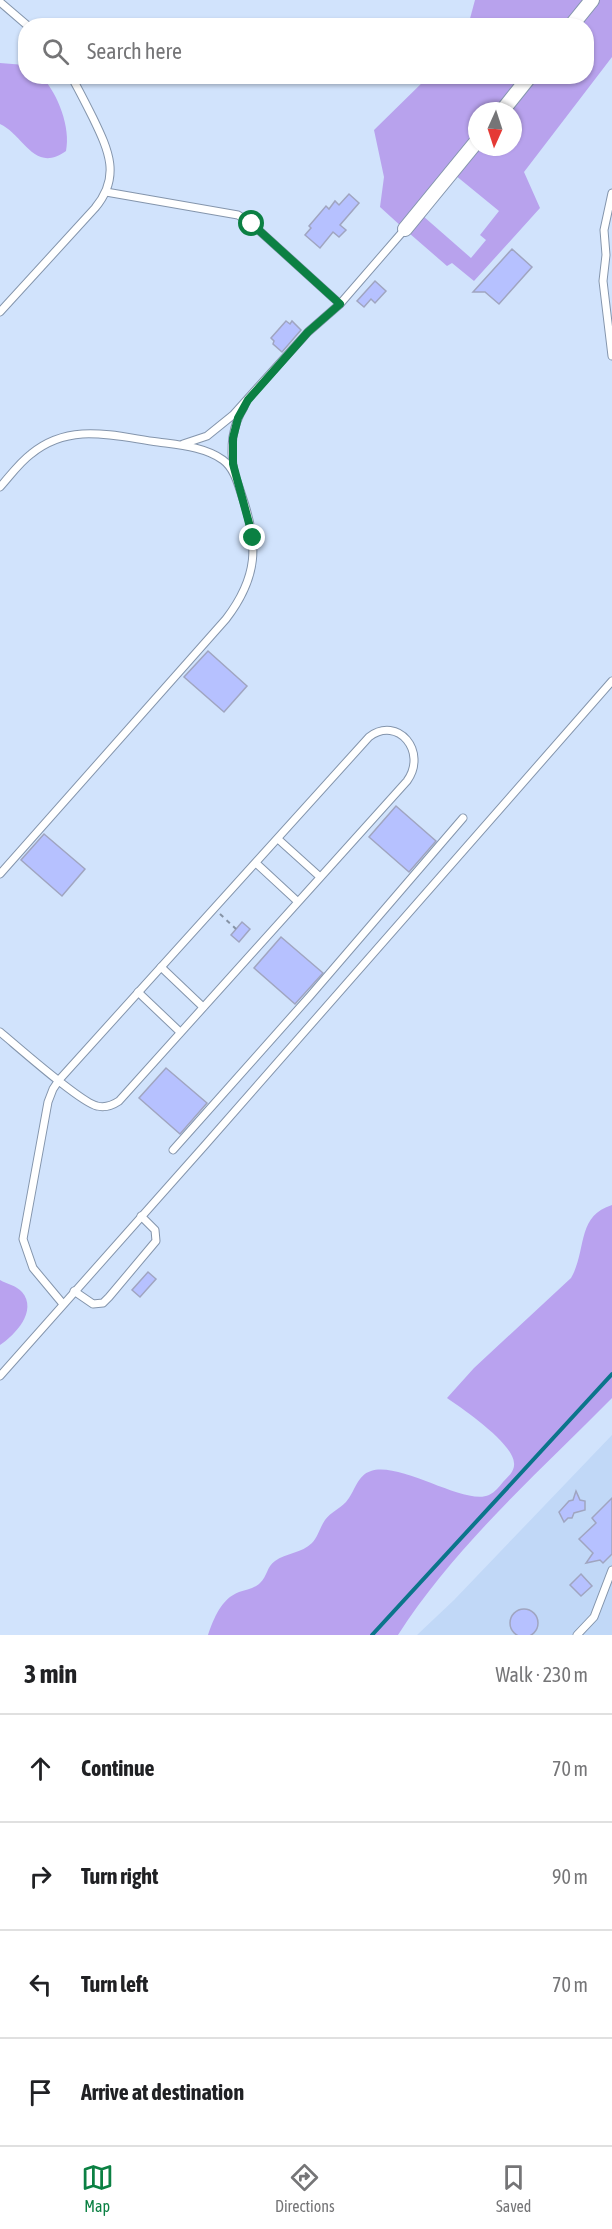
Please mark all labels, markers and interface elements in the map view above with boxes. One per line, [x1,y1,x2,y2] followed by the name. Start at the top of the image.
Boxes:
[18,18,594,84] search box
[39,35,72,68] icon: search
[87,38,182,64] text: Search here
[468,102,522,156] north arrow
[238,210,264,236] route start
[239,524,265,550] route end
[24,1659,77,1689] text: 3 min
[496,1663,588,1686] text: Walk · 230 m
[24,1752,57,1785] icon: ahead
[81,1755,155,1781] text: Continue
[552,1757,588,1780] text: 70 m
[24,1860,57,1893] icon: right
[81,1863,158,1889] text: Turn right
[552,1865,588,1888] text: 90 m
[24,1968,57,2001] icon: left
[81,1971,148,1997] text: Turn left
[552,1973,588,1996] text: 70 m
[24,2076,57,2109] icon: arrive
[81,2079,244,2105] text: Arrive at destination
[81,2161,114,2215] tab: Map
[275,2161,335,2215] tab: Directions
[496,2161,531,2215] tab: Saved

